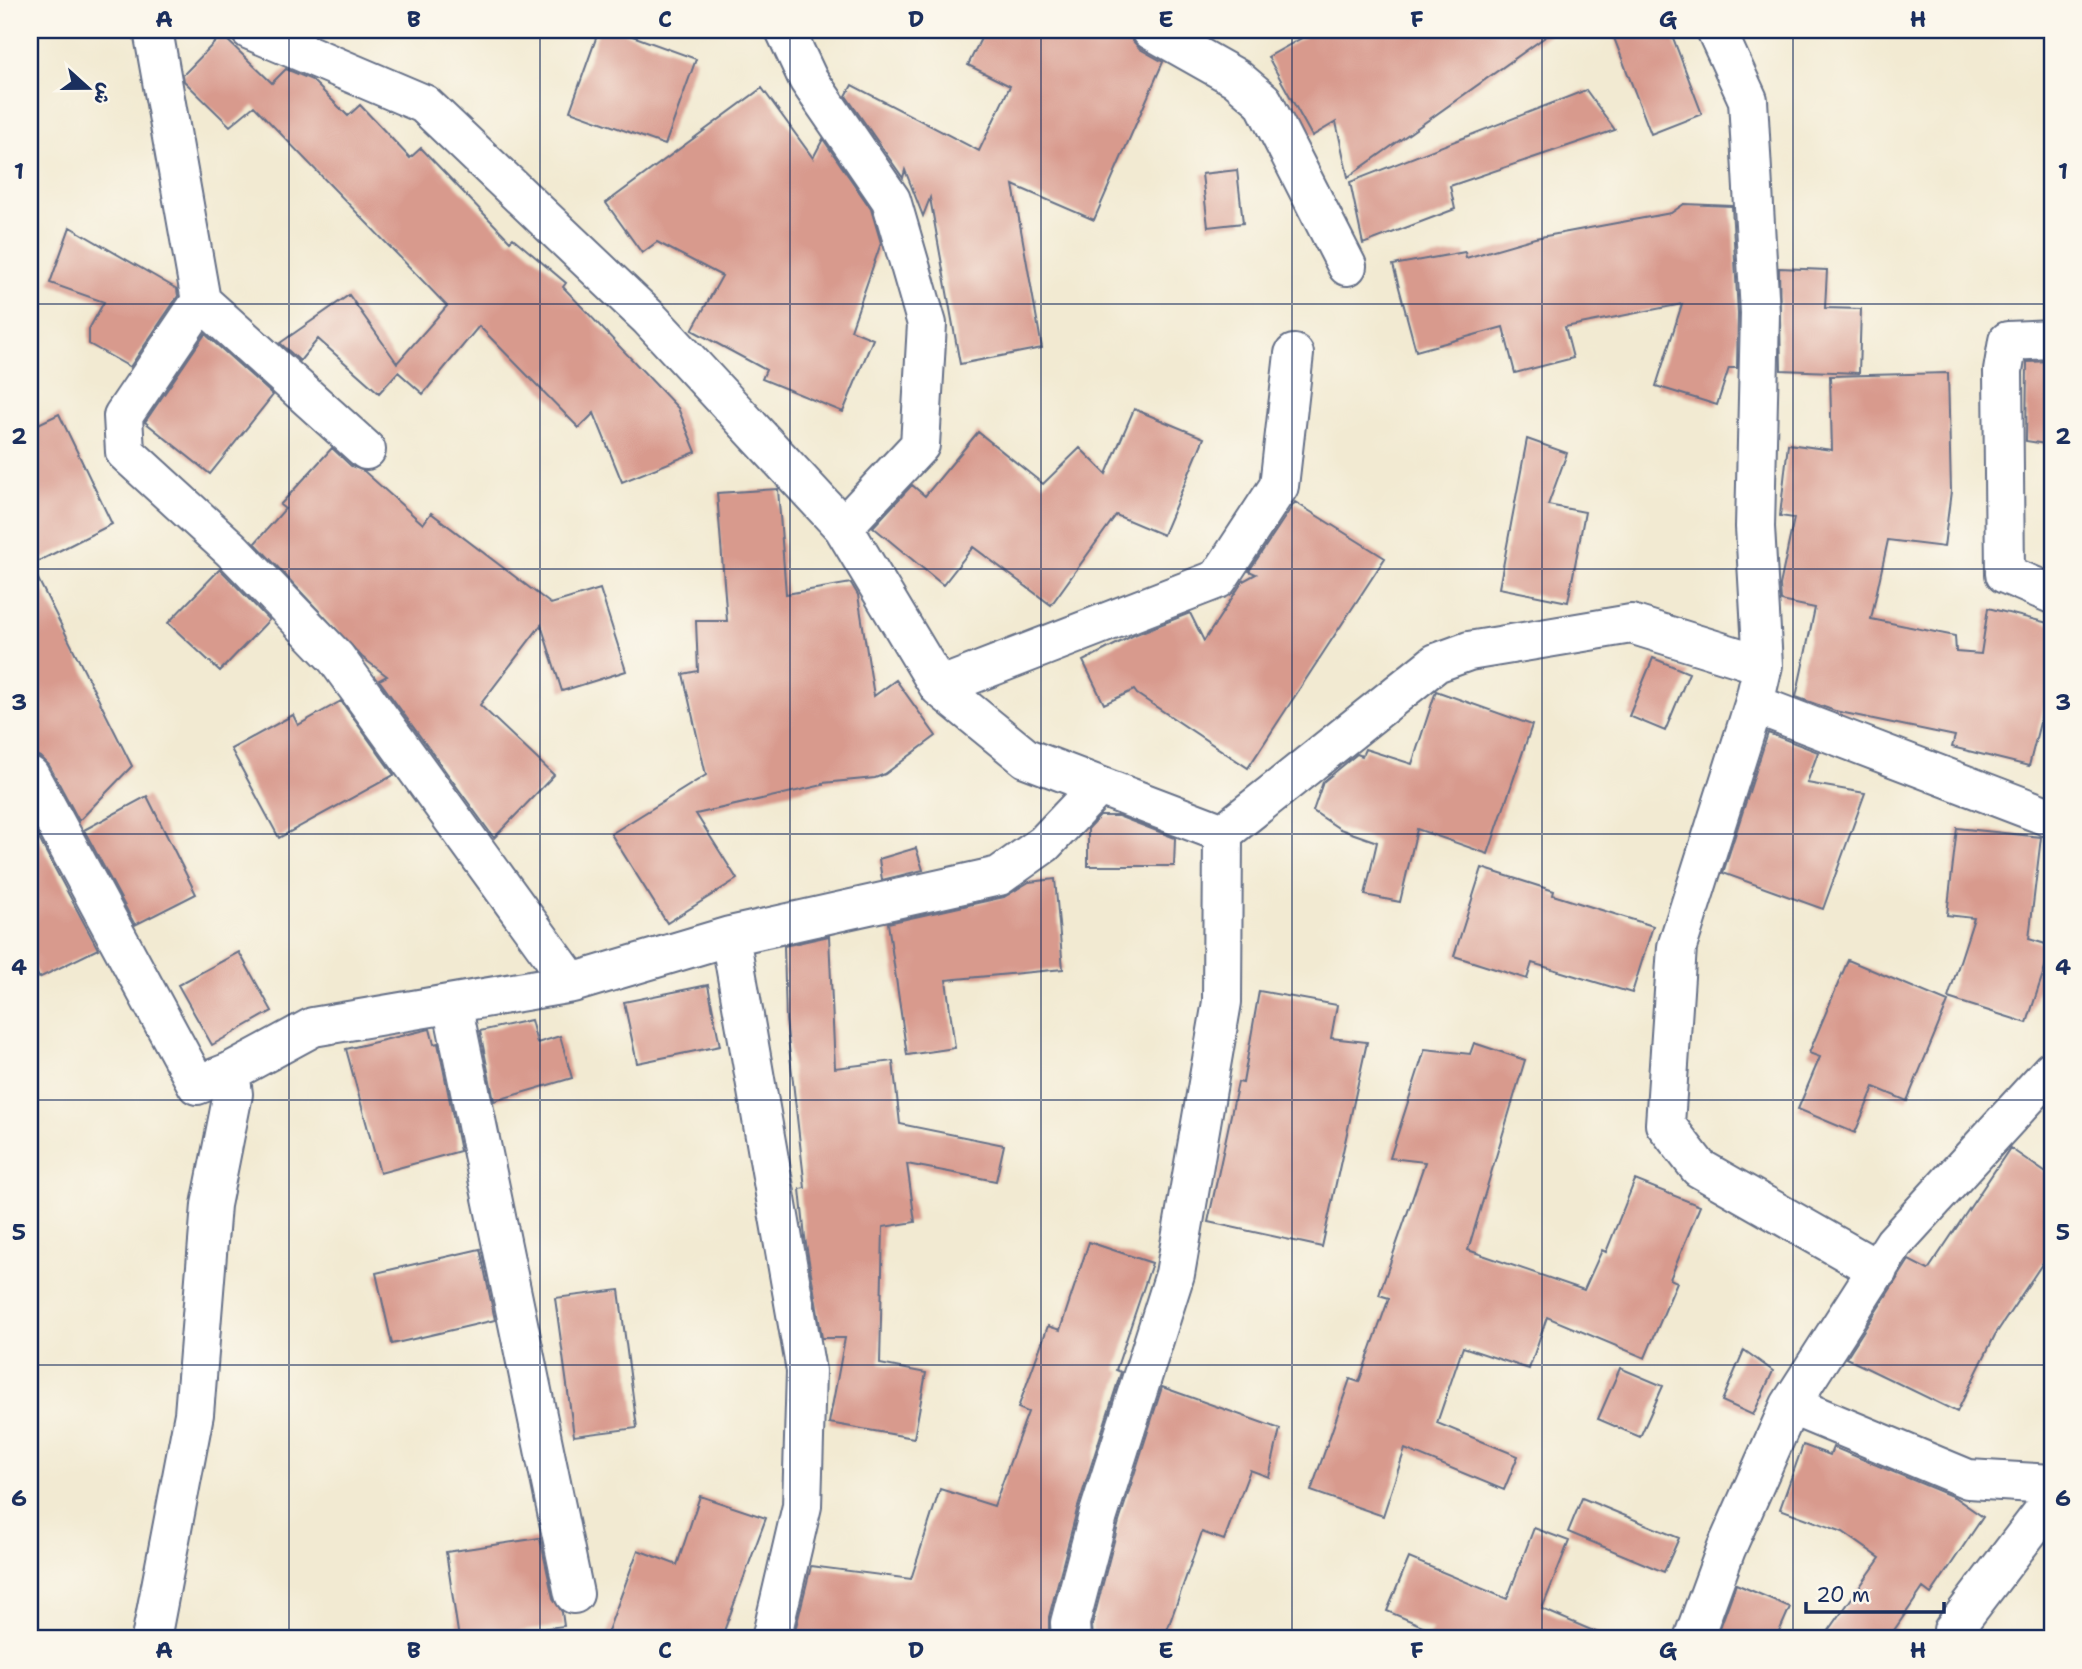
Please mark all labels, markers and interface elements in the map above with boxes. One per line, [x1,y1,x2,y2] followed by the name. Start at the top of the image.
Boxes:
[155,4,173,34] text: A
[407,4,421,34] text: B
[658,4,672,34] text: C
[908,4,924,34] text: D
[1158,4,1174,34] text: E
[1410,4,1424,34] text: F
[1659,4,1678,34] text: G
[1910,4,1926,34] text: H
[52,52,122,122] north arrow
[88,80,119,108] text: ش
[14,156,24,186] text: 1
[2058,156,2068,186] text: 1
[11,421,27,451] text: 2
[2055,421,2071,451] text: 2
[11,687,27,717] text: 3
[2055,687,2071,717] text: 3
[11,952,27,982] text: 4
[2055,952,2071,982] text: 4
[12,1217,26,1247] text: 5
[2056,1217,2070,1247] text: 5
[11,1483,27,1513] text: 6
[2055,1483,2071,1513] text: 6
[1806,1571,1944,1615] scale bar
[1816,1581,1870,1609] text: 20 m
[155,1635,173,1665] text: A
[407,1635,421,1665] text: B
[658,1635,672,1665] text: C
[908,1635,924,1665] text: D
[1158,1635,1174,1665] text: E
[1410,1635,1424,1665] text: F
[1659,1635,1678,1665] text: G
[1910,1635,1926,1665] text: H

